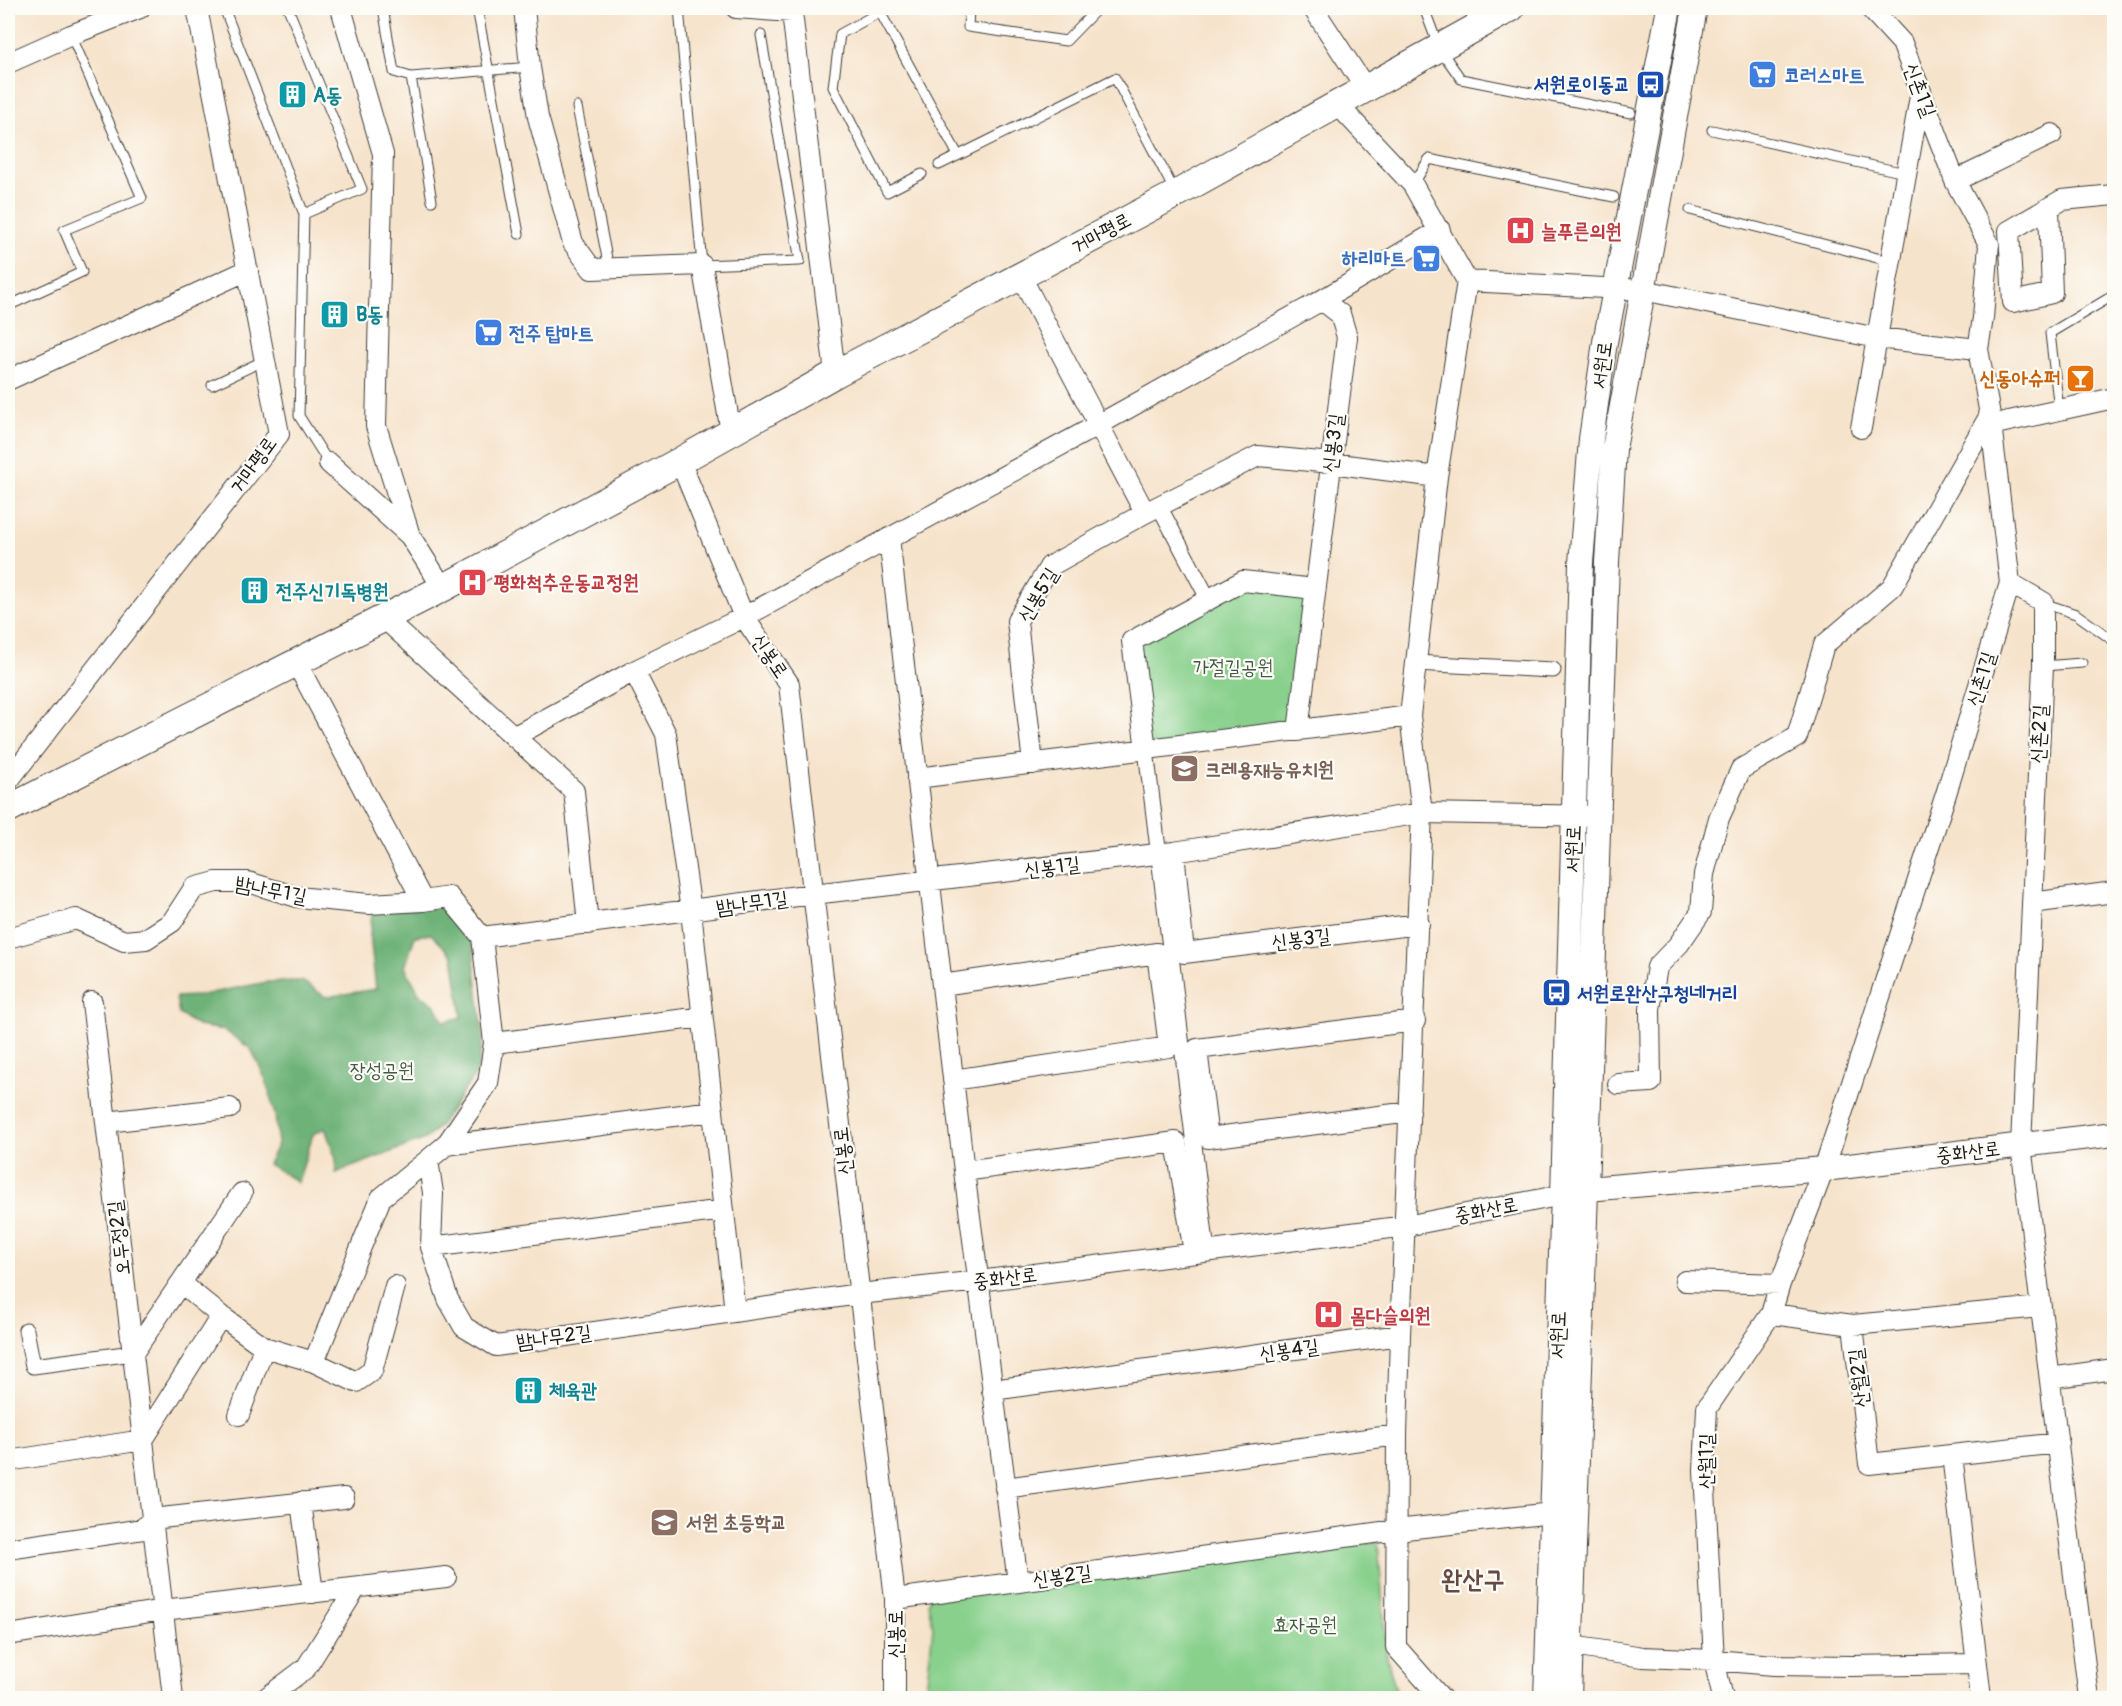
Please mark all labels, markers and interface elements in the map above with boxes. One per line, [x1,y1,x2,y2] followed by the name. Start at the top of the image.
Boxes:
[1747,59,1779,91] supermarket icon: 코러스마트
[1898,59,1942,121] street label: 신촌1길
[1784,63,1864,88] place label: 코러스마트
[1635,68,1667,100] bus stop icon: 서원로이동교
[1533,72,1630,97] place label: 서원로이동교
[276,79,308,111] building icon: A동
[313,83,342,108] place label: A동
[1067,207,1135,259] street label: 거마평로
[1504,215,1536,247] hospital icon: 늘푸른의원
[1541,219,1621,244] place label: 늘푸른의원
[1411,242,1443,274] supermarket icon: 하리마트
[1342,246,1406,271] place label: 하리마트
[319,298,351,330] building icon: B동
[356,302,383,327] place label: B동
[472,317,504,349] supermarket icon: 전주 탑마트
[509,321,594,346] place label: 전주 탑마트
[1586,339,1618,391] street label: 서원로
[2065,362,2097,394] bar icon: 신동아슈퍼
[1980,366,2060,391] place label: 신동아슈퍼
[1317,412,1349,474] street label: 신봉3길
[224,432,282,498] street label: 거마평로
[1012,563,1064,627] street label: 신봉5길
[457,566,489,598] hospital icon: 평화척추운동교정원
[494,570,639,595] place label: 평화척추운동교정원
[239,575,271,607] building icon: 전주신기독병원
[276,579,389,604] place label: 전주신기독병원
[746,629,794,683] street label: 신봉로
[1961,649,2001,709] street label: 신촌1길
[1193,655,1273,680] park label: 가절길공원
[2025,704,2053,764] street label: 신촌2길
[1168,753,1200,785] school or university icon: 크레용재능유치원
[1205,757,1334,782] place label: 크레용재능유치원
[1560,824,1586,874] street label: 서원로
[1023,851,1081,883] street label: 신봉1길
[233,871,309,909] street label: 밤나무1길
[715,886,789,920] street label: 밤나무1길
[1270,923,1332,955] street label: 신봉3길
[1540,977,1572,1009] bus stop icon: 서원로완산구청네거리
[1577,981,1738,1006] place label: 서원로완산구청네거리
[350,1058,414,1083] park label: 장성공원
[828,1126,858,1176] street label: 신봉로
[1935,1136,2001,1168] street label: 중화산로
[1452,1192,1520,1228] street label: 중화산로
[102,1199,136,1277] street label: 오두정2길
[972,1262,1038,1294] street label: 중화산로
[1313,1299,1345,1331] hospital icon: 몸다슬의원
[1350,1303,1430,1328] place label: 몸다슬의원
[1545,1310,1571,1360] street label: 서원로
[515,1319,593,1355] street label: 밤나무2길
[1258,1333,1320,1367] street label: 신봉4길
[1843,1347,1875,1409] street label: 산월2길
[512,1374,544,1406] building icon: 체육관
[549,1378,597,1403] place label: 체육관
[1694,1433,1719,1489] street label: 산월1길
[649,1506,681,1538] school or university icon: 서원 초등학교
[686,1510,787,1535] place label: 서원 초등학교
[1031,1559,1093,1593] street label: 신봉2길
[1442,1564,1504,1596] district label: 완산구
[883,1610,908,1658] street label: 신봉로
[1273,1612,1337,1637] park label: 효자공원

